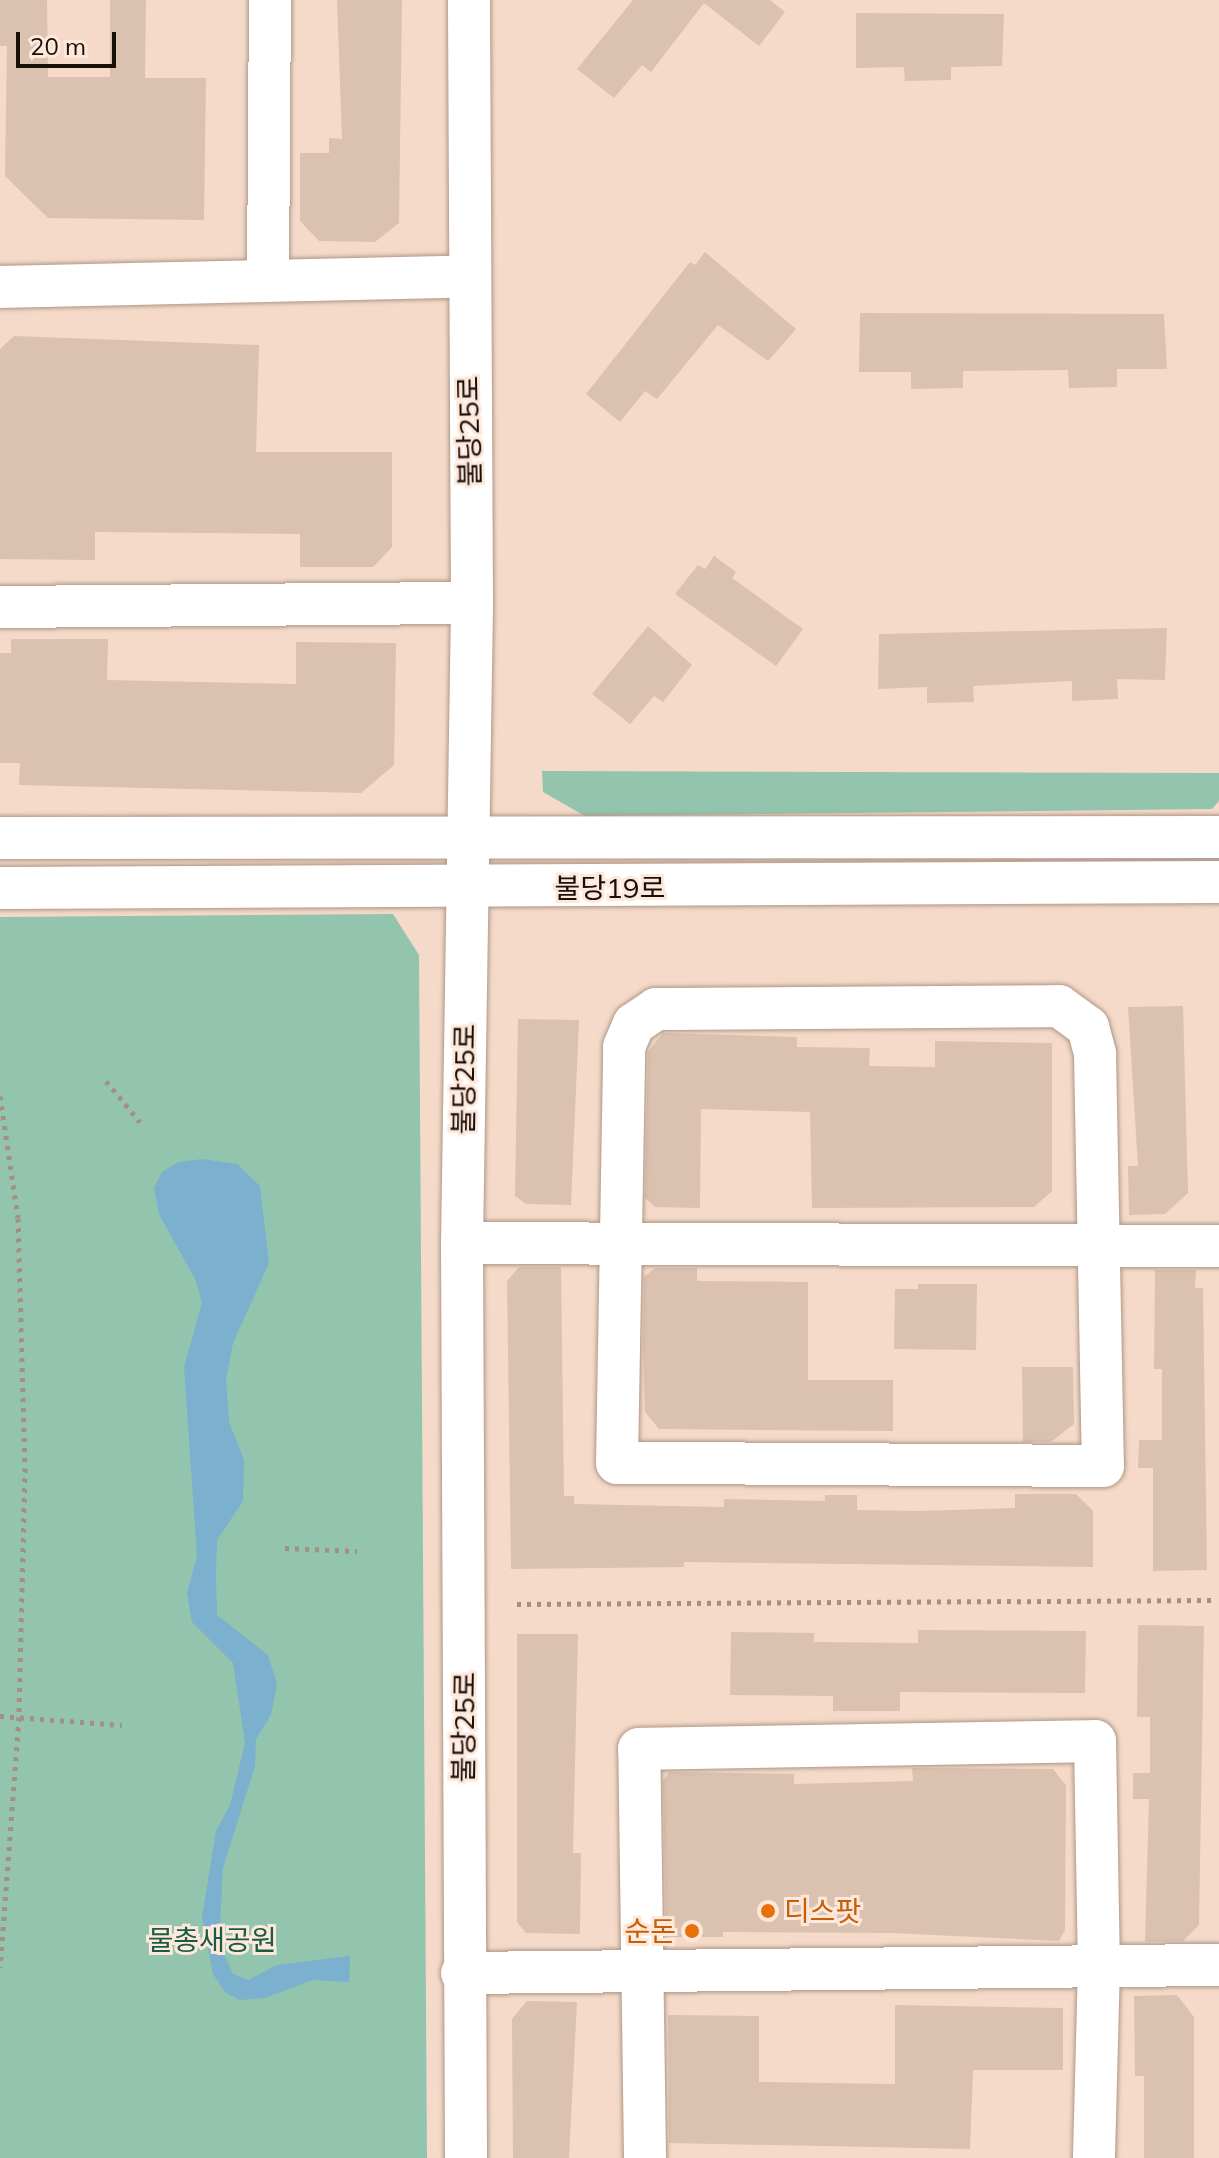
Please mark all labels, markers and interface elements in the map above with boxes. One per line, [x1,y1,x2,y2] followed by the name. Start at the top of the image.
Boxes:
[20,16,120,66] scale bar
[30,31,86,61] text: 20 m
[451,375,487,487] street label: 불당25로
[555,871,665,905] street label: 불당19로
[446,1023,482,1135] street label: 불당25로
[446,1671,482,1783] street label: 불당25로
[784,1894,861,1928] place label: 디스팟
[759,1902,777,1920] marker: 디스팟
[624,1914,676,1948] place label: 순돈
[683,1922,701,1940] marker: 순돈
[148,1923,276,1957] park label: 물총새공원

